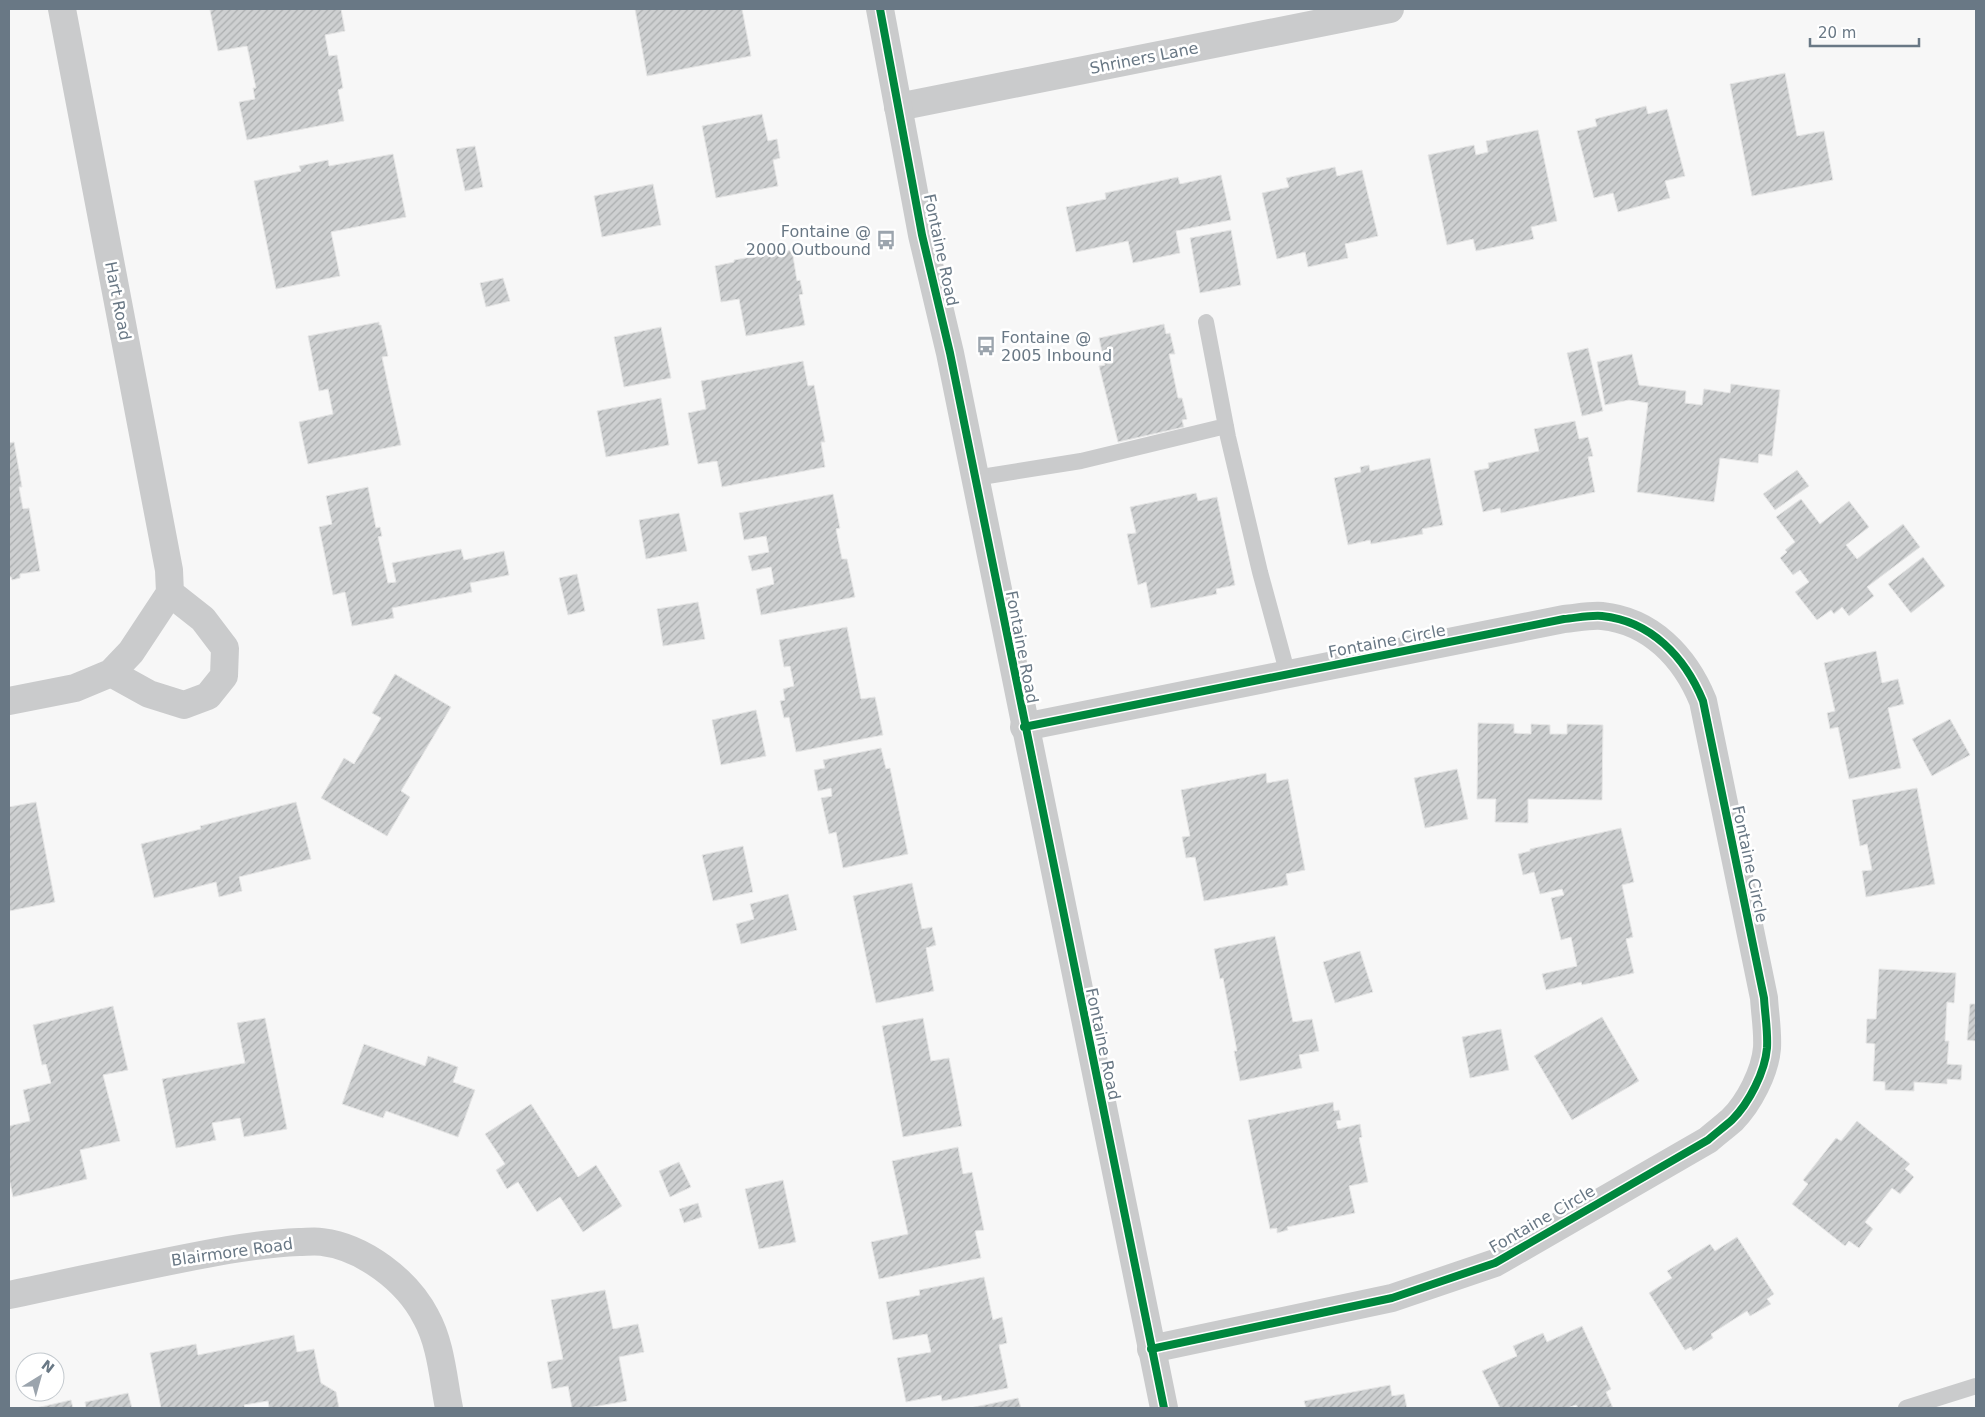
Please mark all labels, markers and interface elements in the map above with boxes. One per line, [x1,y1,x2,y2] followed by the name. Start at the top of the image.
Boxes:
[1810,15,1919,47] scale bar
[1818,24,1856,42] text: 20 m
[1088,38,1200,78] street label: Shriners Lane
[920,192,962,308] street label: Fontaine Road
[746,222,871,259] place label: Fontaine @ 2000 Outbound
[875,229,897,251] bus stop icon: Fontaine @ 2000 Outbound
[101,260,135,342] street label: Hart Road
[1001,328,1112,365] place label: Fontaine @ 2005 Inbound
[975,335,997,357] bus stop icon: Fontaine @ 2005 Inbound
[1002,589,1042,705] street label: Fontaine Road
[1327,620,1447,662] street label: Fontaine Circle
[1728,804,1772,924] street label: Fontaine Circle
[1082,986,1124,1102] street label: Fontaine Road
[1486,1181,1598,1257] street label: Fontaine Circle
[170,1234,294,1270] street label: Blairmore Road
[15,1352,65,1402] north arrow
[38,1357,57,1377] text: N

